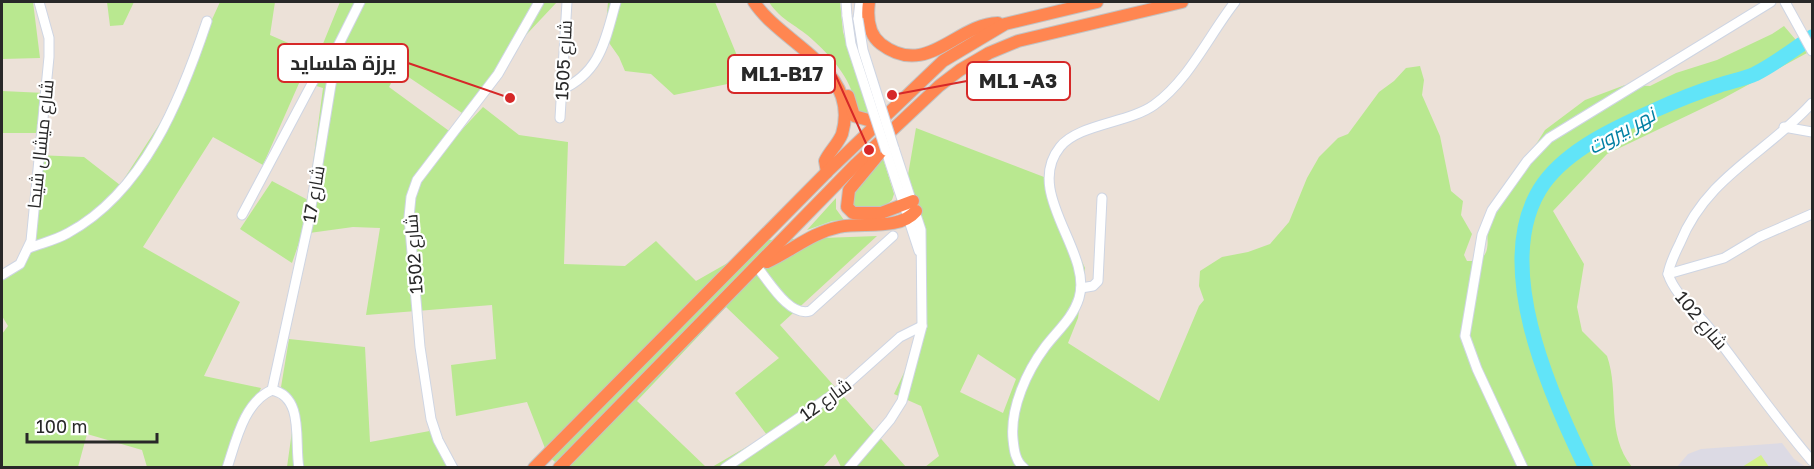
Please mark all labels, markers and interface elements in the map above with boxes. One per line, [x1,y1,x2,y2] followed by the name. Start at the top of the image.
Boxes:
[550,19,578,101] street label: شارع 1505
[278,44,408,82] callout: يرزة هلسايد
[290,50,396,75] text: يرزة هلسايد
[728,55,835,93] callout: ML1-B17
[741,61,823,85] text: ML1-B17
[967,62,1070,100] callout: ML1 -A3
[979,68,1057,92] text: ML1 -A3
[22,78,60,210] street label: شارع ميشال شيحا
[1583,100,1662,159] water label: نهر بيروت
[297,164,331,225] street label: شارع 17
[399,213,429,295] street label: شارع 1502
[1670,286,1733,355] street label: شارع 102
[795,373,856,427] street label: شارع 12
[27,406,158,444] scale bar
[36,415,87,437] text: 100 m

